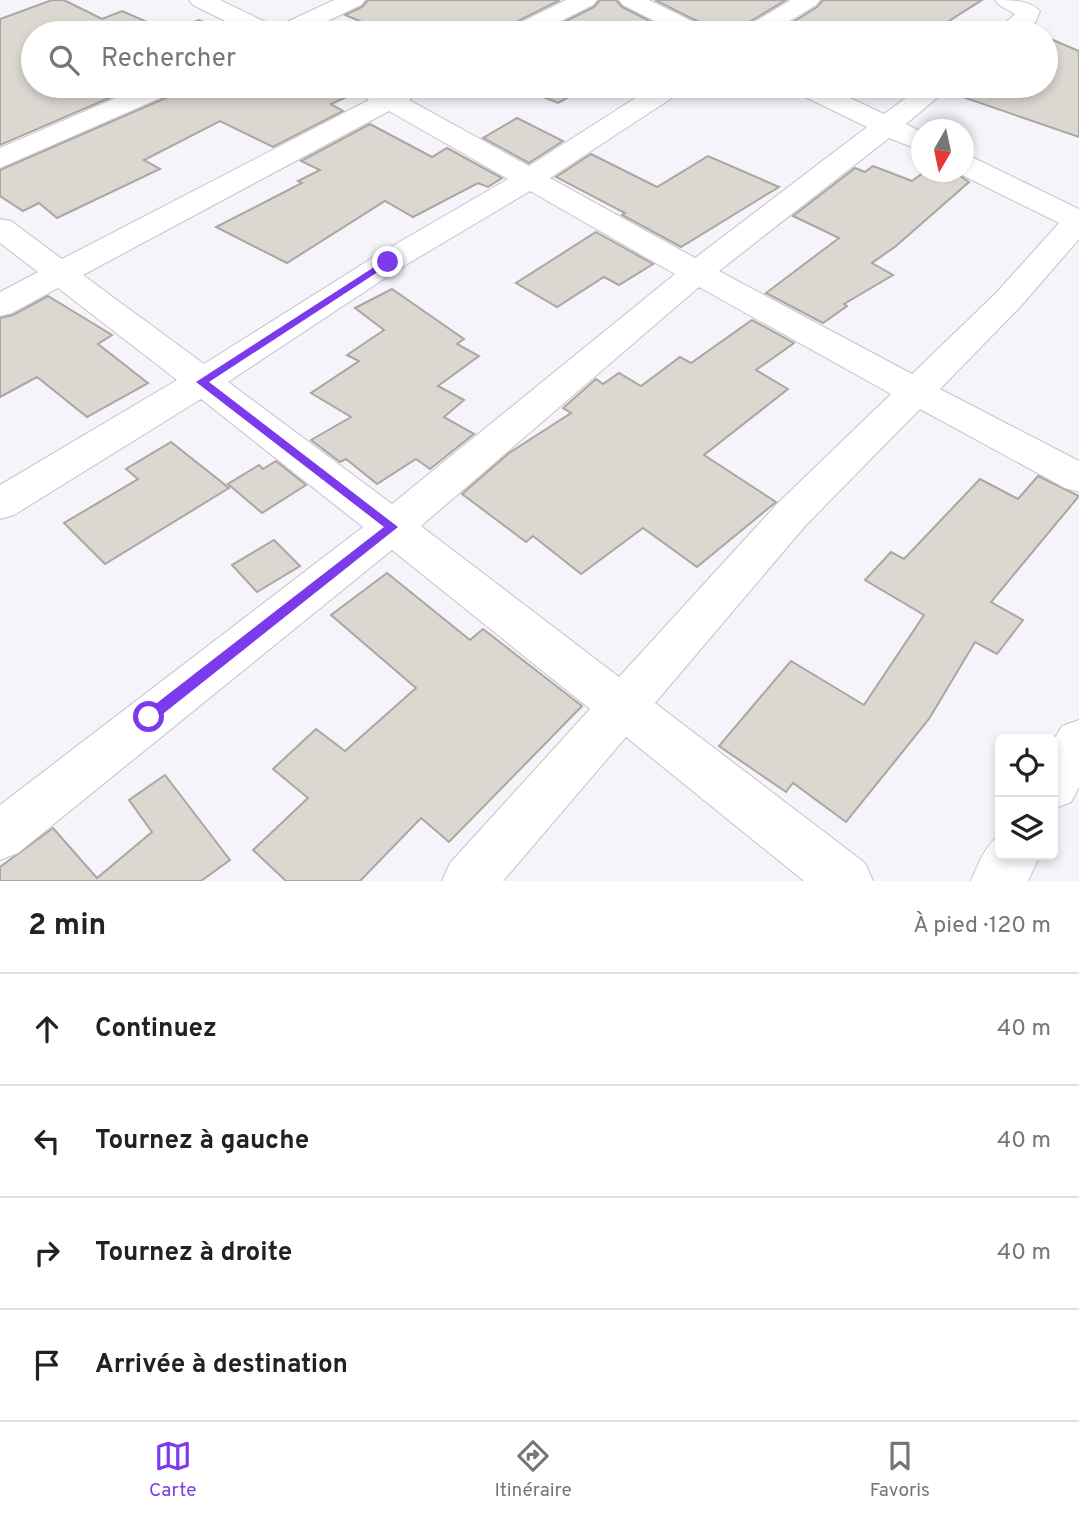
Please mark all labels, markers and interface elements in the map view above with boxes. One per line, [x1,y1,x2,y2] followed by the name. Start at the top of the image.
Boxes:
[21,21,1058,98] search box
[45,41,83,79] icon: search
[101,43,236,76] text: Rechercher
[911,119,974,182] north arrow
[372,246,403,277] route end
[133,701,164,732] route start
[995,734,1058,860] map controls
[995,734,1058,797] button: locate
[995,797,1058,860] button: layers
[28,908,106,945] text: 2 min
[913,912,1051,941] text: À pied · 120 m
[28,1010,66,1048] icon: ahead
[95,1013,217,1046] text: Continuez
[997,1015,1051,1044] text: 40 m
[28,1122,66,1160] icon: left
[95,1125,309,1158] text: Tournez à gauche
[997,1127,1051,1156] text: 40 m
[28,1234,66,1272] icon: right
[95,1237,292,1270] text: Tournez à droite
[997,1239,1051,1268] text: 40 m
[28,1346,66,1384] icon: arrive
[95,1349,348,1382] text: Arrivée à destination
[149,1437,196,1503] tab: Carte
[494,1437,572,1503] tab: Itinéraire
[870,1437,930,1503] tab: Favoris

